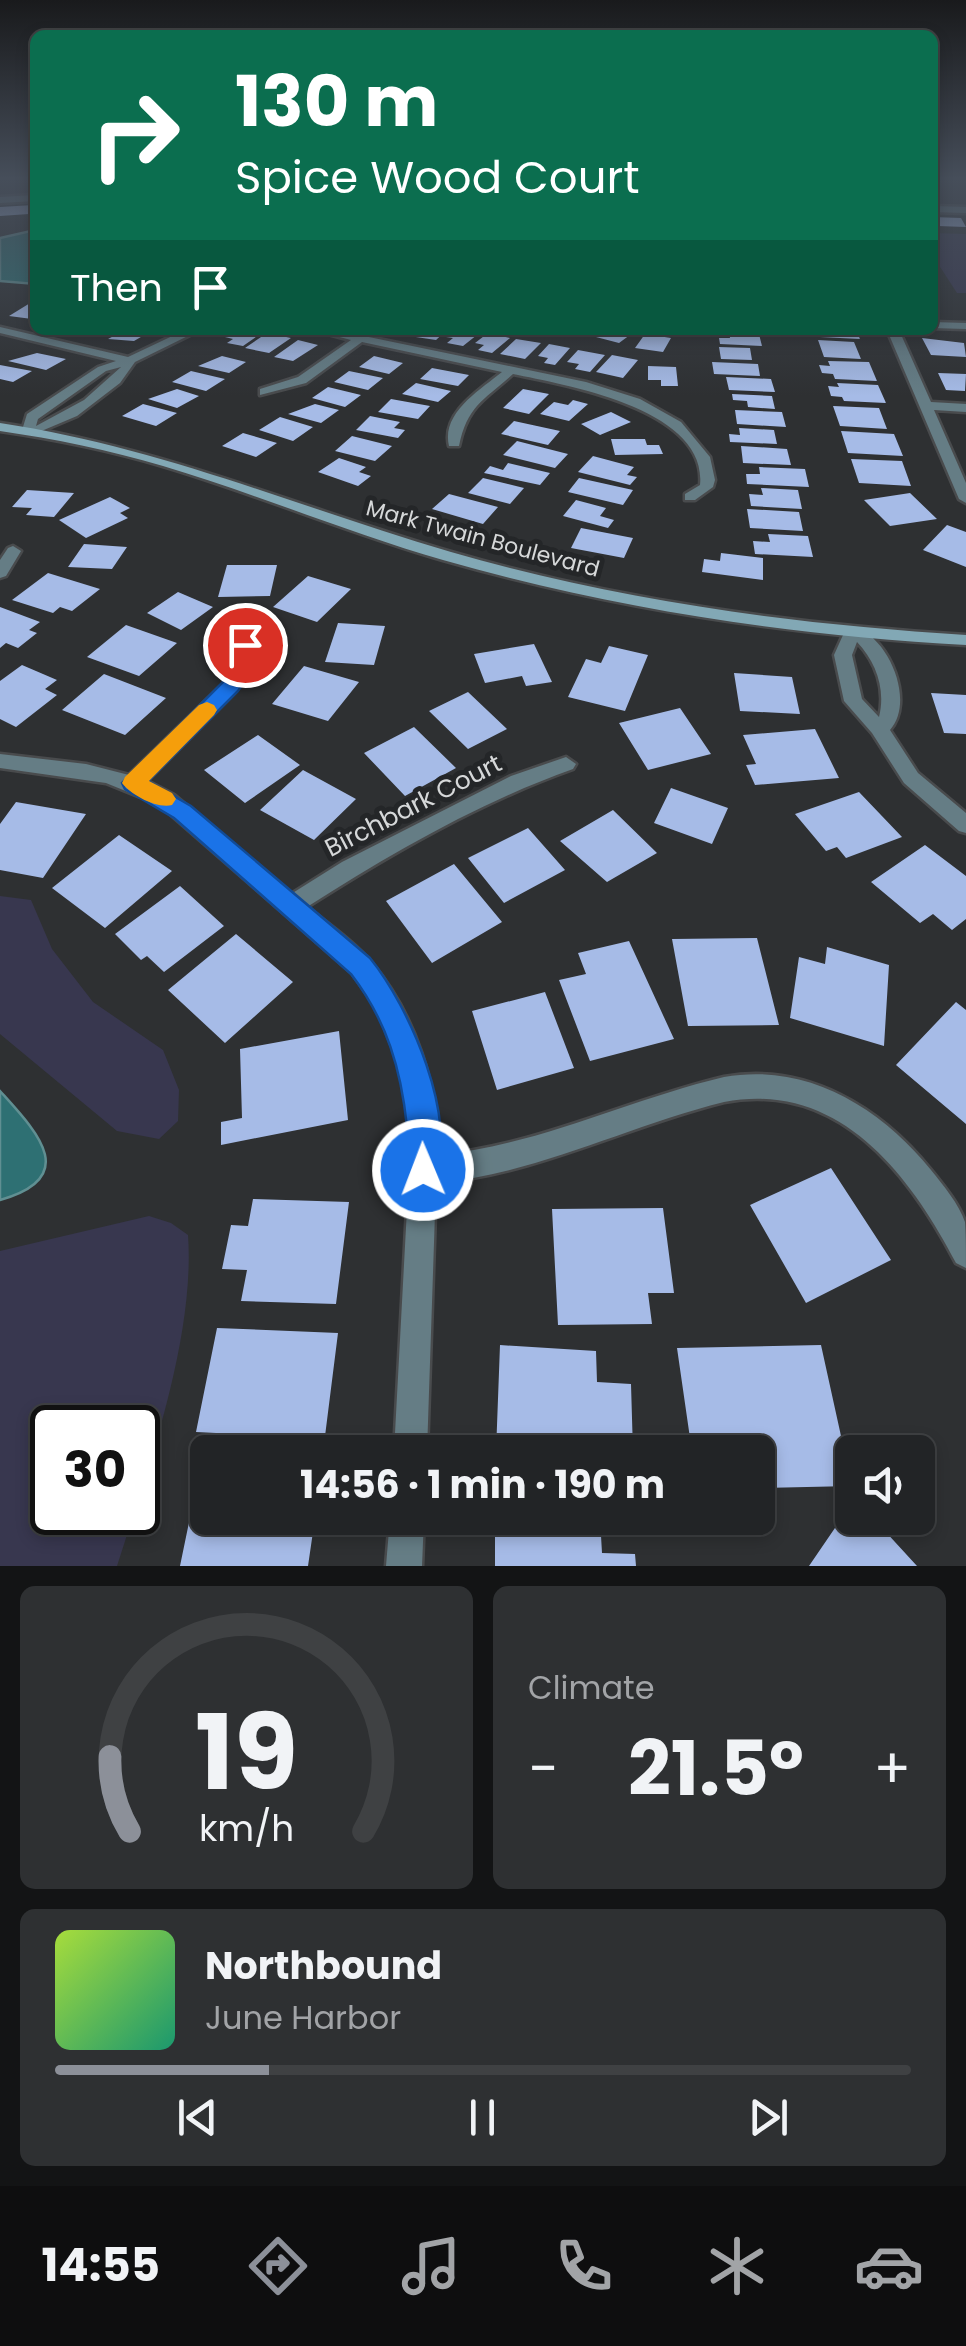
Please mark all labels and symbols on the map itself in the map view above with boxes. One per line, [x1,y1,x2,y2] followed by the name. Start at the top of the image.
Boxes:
[363,492,603,585] street label: Mark Twain Boulevard
[203,603,288,688] pin
[319,746,508,865] street label: Birchbark Court
[371,1118,475,1222] position arrow
[30,1405,160,1535] speed limit sign: 30

